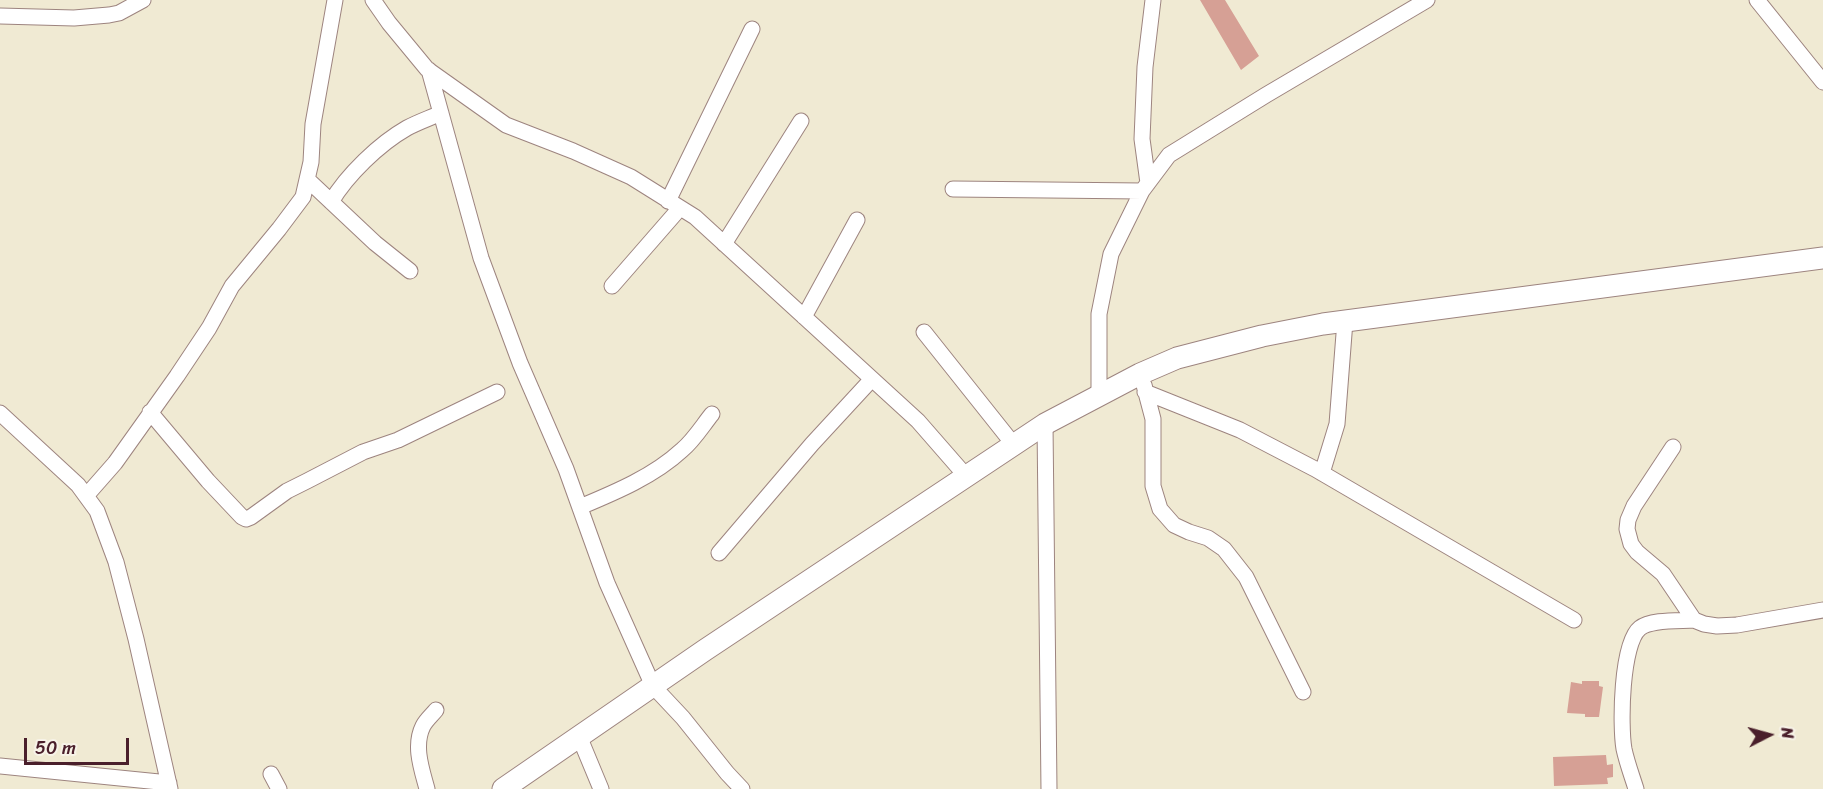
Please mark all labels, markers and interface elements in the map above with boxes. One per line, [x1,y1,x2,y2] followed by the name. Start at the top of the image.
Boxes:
[1739,705,1799,765] north arrow
[27,726,132,764] scale bar
[1772,726,1802,740] text: N
[35,732,76,764] text: 50 m

